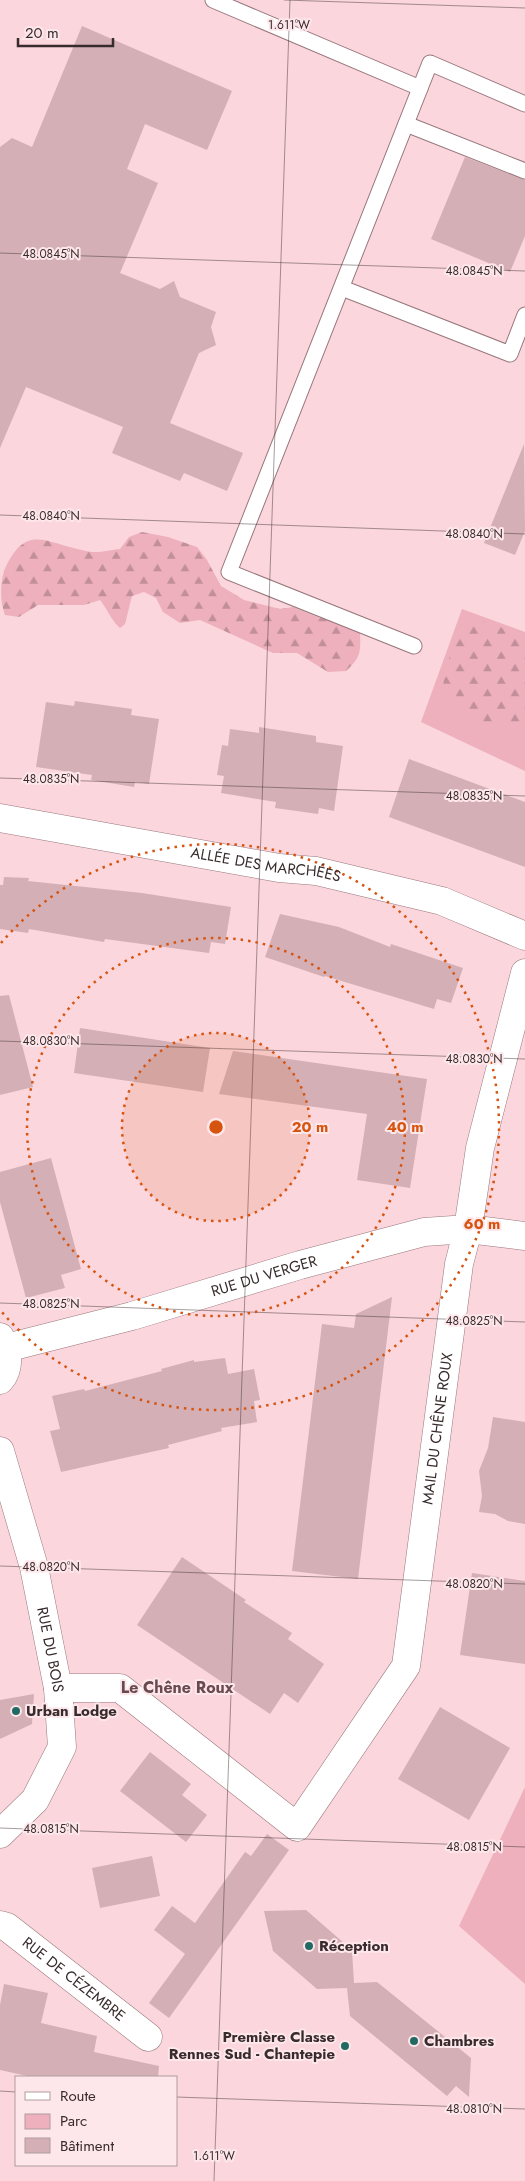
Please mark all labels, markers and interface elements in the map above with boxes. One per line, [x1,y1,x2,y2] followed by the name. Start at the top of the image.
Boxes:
[18,15,112,47] scale bar
[268,16,310,34] text: 1.611°W
[25,22,59,44] text: 20 m
[22,245,80,263] text: 48.0845°N
[445,262,503,280] text: 48.0845°N
[22,507,80,525] text: 48.0840°N
[445,525,503,543] text: 48.0840°N
[23,770,79,788] text: 48.0835°N
[446,787,502,805] text: 48.0835°N
[189,841,343,888] street label: ALLÉE DES MARCHÉES
[22,1032,80,1050] text: 48.0830°N
[445,1050,503,1068] text: 48.0830°N
[292,1116,328,1138] text: 20 m
[386,1116,424,1138] text: 40 m
[207,1118,225,1136] centre of rings
[464,1213,500,1235] text: 60 m
[208,1250,320,1302] street label: RUE DU VERGER
[23,1295,79,1313] text: 48.0825°N
[446,1312,502,1330] text: 48.0825°N
[416,1351,458,1506] street label: MAIL DU CHÊNE ROUX
[22,1558,80,1576] text: 48.0820°N
[445,1575,503,1593] text: 48.0820°N
[31,1605,69,1693] street label: RUE DU BOIS
[121,1676,234,1699] district label: Le Chêne Roux
[26,1700,117,1722] place label: Urban Lodge
[10,1705,22,1717] marker: Urban Lodge
[23,1820,79,1838] text: 48.0815°N
[446,1838,502,1856] text: 48.0815°N
[17,1932,130,2026] street label: RUE DE CÉZEMBRE
[319,1935,389,1957] place label: Réception
[303,1940,315,1952] marker: Réception
[169,2026,335,2065] place label: Première Classe Rennes Sud - Chantepie
[424,2030,494,2052] place label: Chambres
[408,2035,420,2047] marker: Chambres
[339,2040,351,2052] marker: Première Classe Rennes Sud - Chantepie
[15,2076,178,2166] legend
[60,2085,96,2107] text: Route
[446,2100,502,2118] text: 48.0810°N
[60,2110,87,2132] text: Parc
[60,2135,114,2157] text: Bâtiment
[193,2147,235,2165] text: 1.611°W

